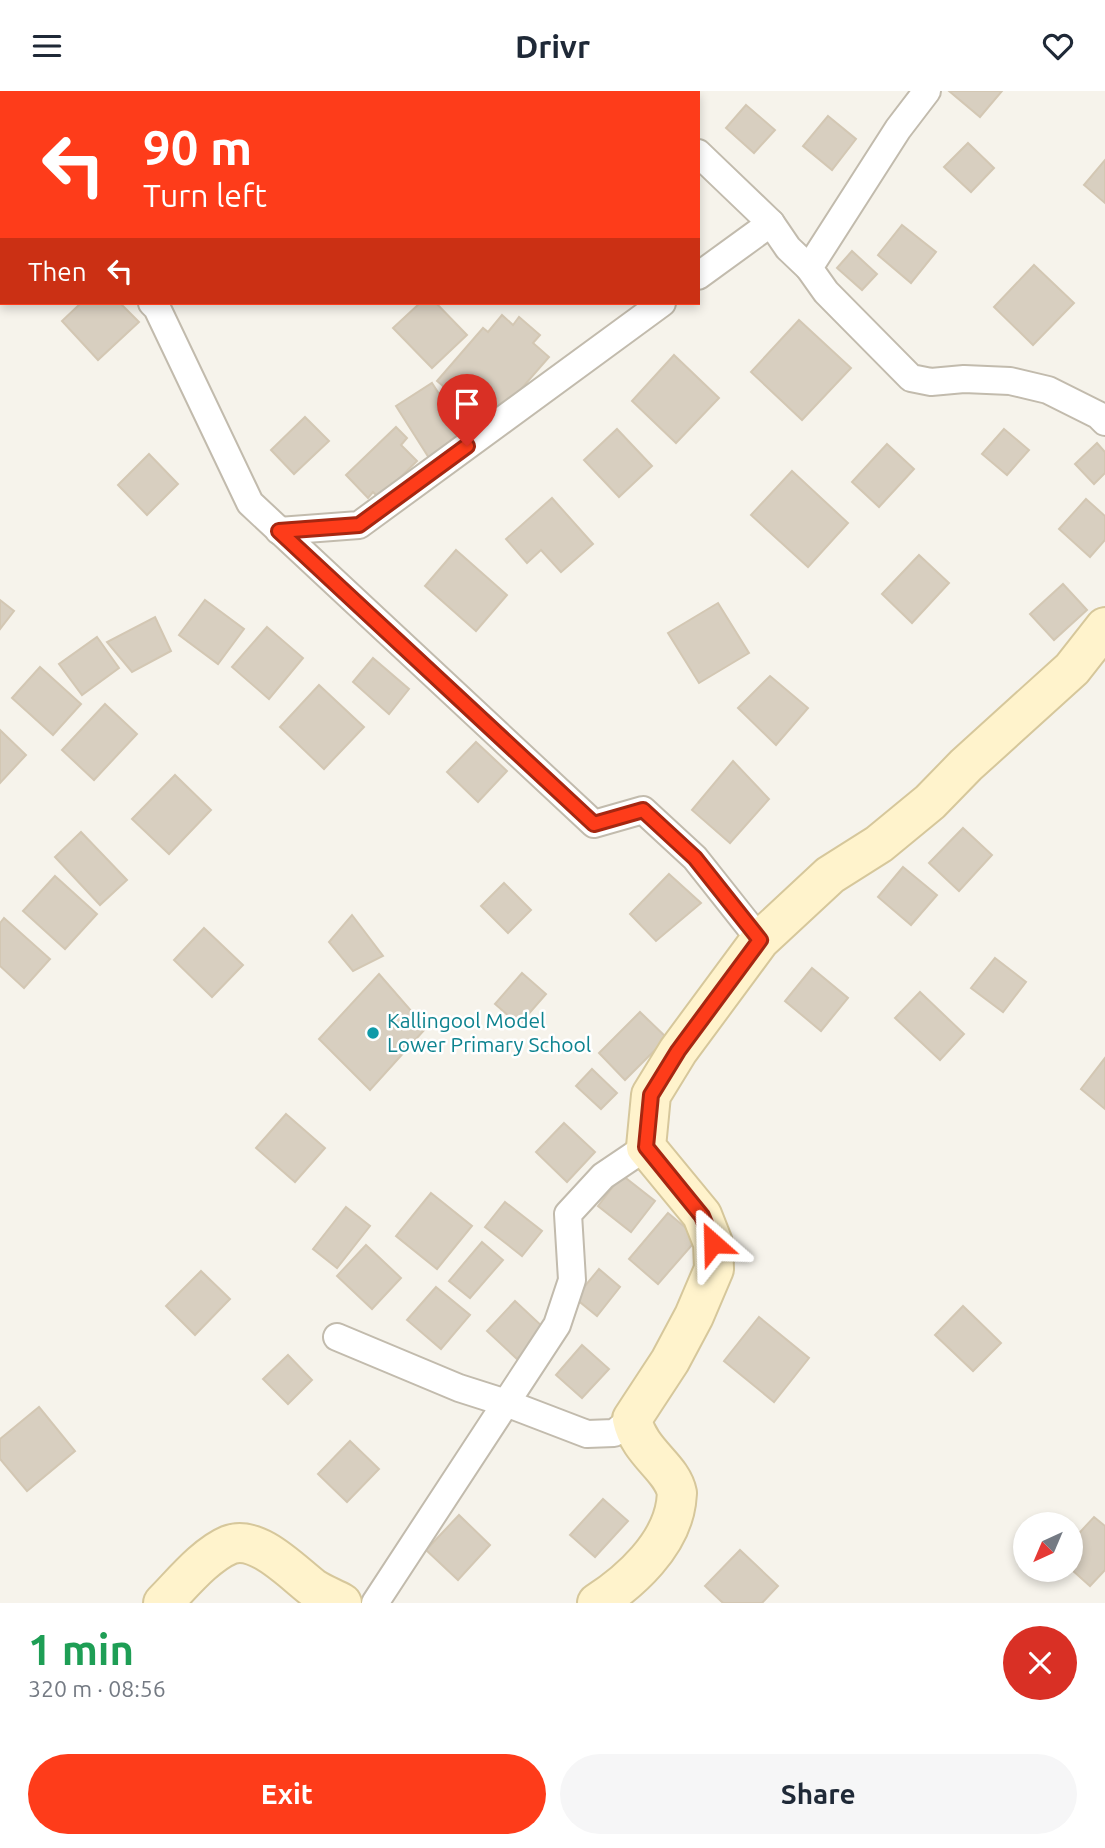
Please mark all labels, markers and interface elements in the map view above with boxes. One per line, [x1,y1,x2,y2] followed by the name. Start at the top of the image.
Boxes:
[28,27,66,65] icon: menu
[1039,27,1077,65] icon: heart
[515,28,590,64] text: Drivr
[28,119,119,210] icon: left
[143,119,252,174] text: 90 m
[143,177,267,213] text: Turn left
[101,252,139,290] icon: left
[28,257,87,286] text: Then
[437,374,497,446] pin
[448,385,486,423] icon: arrive
[387,1008,591,1056] place label: Kallingool Model Lower Primary School
[365,1025,381,1041] marker: Kallingool Model Lower Primary School
[676,1206,750,1280] position arrow
[1013,1512,1083,1582] north arrow
[1013,1512,1083,1582] map controls
[28,1626,134,1673] text: 1 min
[1003,1626,1077,1700] button: close
[28,1676,166,1701] text: 320 m · 08:56
[28,1754,546,1834] button: Exit
[560,1754,1077,1834] button: Share

